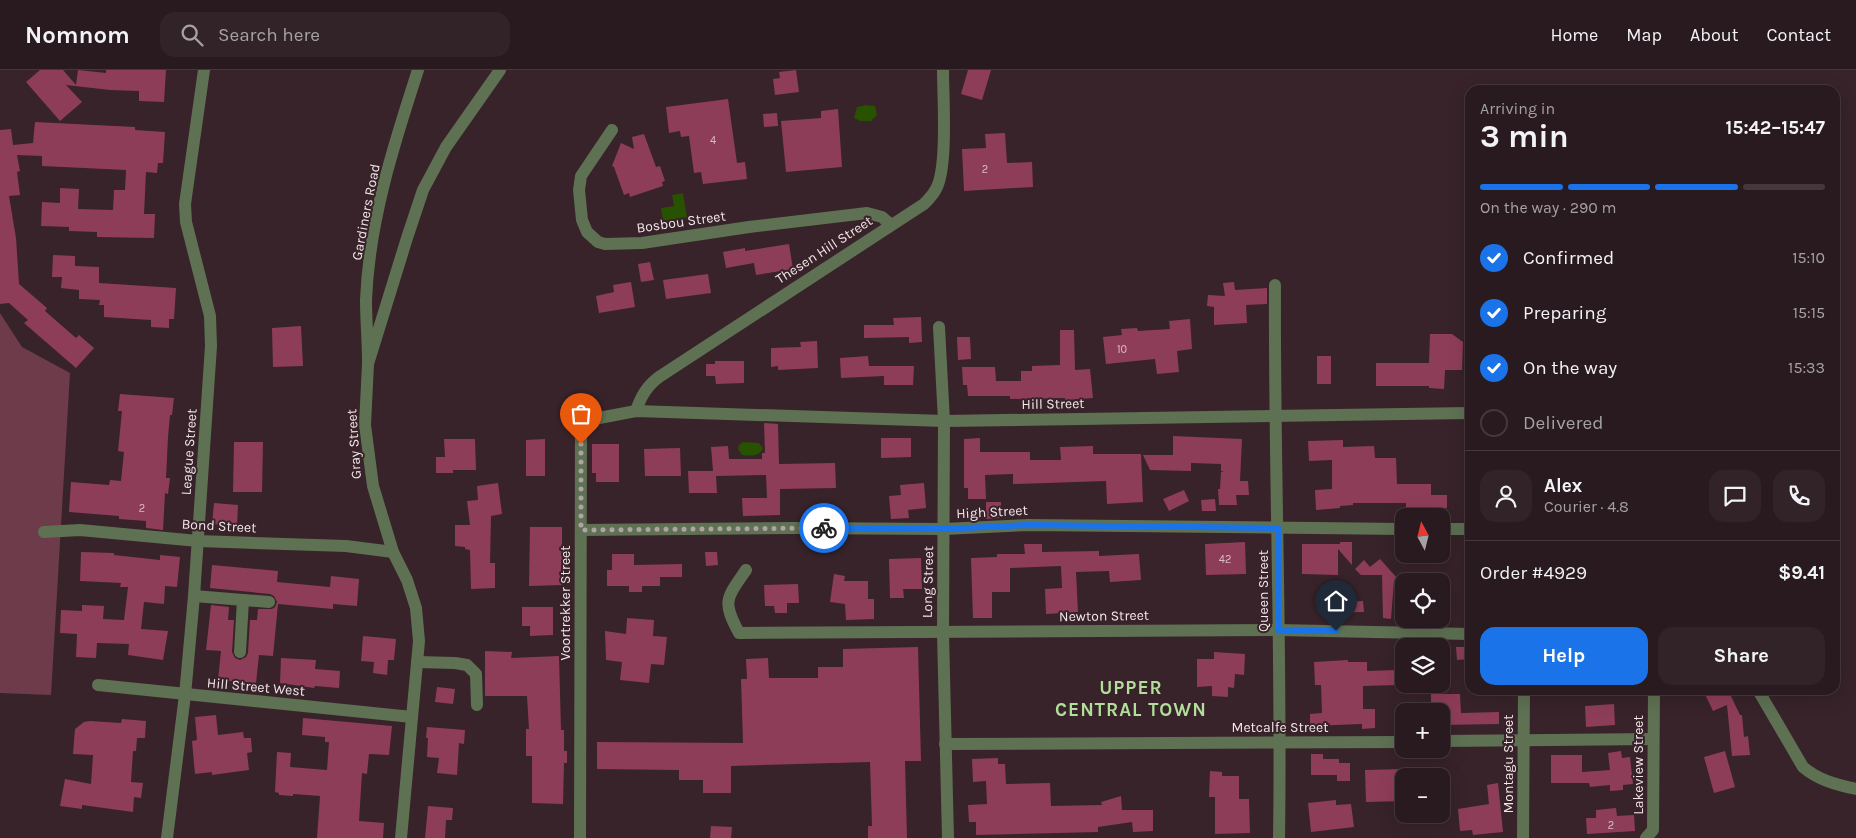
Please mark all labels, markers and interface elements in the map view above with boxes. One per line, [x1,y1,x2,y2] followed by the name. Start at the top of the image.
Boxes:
[160,12,510,57] search box
[25,21,130,49] text: Nomnom
[178,21,206,49] icon: search
[218,24,320,46] text: Search here
[1550,24,1598,46] text: Home
[1626,24,1662,46] text: Map
[1690,24,1739,46] text: About
[1767,24,1831,46] text: Contact
[1480,99,1555,118] text: Arriving in
[1726,117,1825,139] text: 15:42–15:47
[1480,118,1569,155] text: 3 min
[710,134,716,147] house number: 4
[348,162,384,262] street label: Gardiners Road
[982,163,988,176] house number: 2
[1480,198,1617,217] text: On the way · 290 m
[635,207,727,237] street label: Bosbou Street
[772,212,876,288] street label: Thesen Hill Street
[1480,244,1508,272] icon: check
[1523,247,1614,269] text: Confirmed
[1792,248,1825,267] text: 15:10
[1480,299,1508,327] icon: check
[1523,302,1606,324] text: Preparing
[1793,303,1825,322] text: 15:15
[1117,343,1127,356] house number: 10
[1480,354,1508,382] icon: check
[1523,357,1617,379] text: On the way
[1788,358,1825,377] text: 15:33
[560,393,602,444] pin
[1021,395,1085,413] street label: Hill Street
[567,400,595,428] icon: bag
[177,408,201,496] street label: League Street
[343,408,365,480] street label: Gray Street
[1523,412,1603,434] text: Delivered
[1480,470,1532,522] button: person
[1709,470,1761,522] button: chat
[1773,470,1825,522] button: phone
[1544,475,1582,497] text: Alex
[1544,497,1629,516] text: Courier · 4.8
[139,502,145,515] house number: 2
[956,502,1028,522] street label: High Street
[799,503,849,553] courier
[1395,508,1450,562] north arrow
[1395,508,1450,823] map controls
[810,514,838,542] icon: bike
[181,516,257,536] street label: Bond Street
[557,545,574,661] street label: Voortrekker Street
[919,546,937,618] street label: Long Street
[1255,550,1272,632] street label: Queen Street
[1219,553,1231,566] house number: 42
[1480,562,1587,584] text: Order #4929
[1778,562,1825,584] text: $9.41
[1395,573,1450,628] button: locate
[1315,580,1357,631] pin
[1322,587,1350,615] icon: home
[1059,607,1149,625] street label: Newton Street
[1480,627,1648,685] button: Help
[1658,627,1825,685] button: Share
[1395,638,1450,693] button: layers
[206,674,306,700] street label: Hill Street West
[1055,677,1207,721] district label: UPPER CENTRAL TOWN
[1395,703,1450,758] button: +
[1500,714,1517,814] street label: Montagu Street
[1630,715,1647,815] street label: Lakeview Street
[1232,719,1328,736] street label: Metcalfe Street
[1395,768,1450,823] button: −
[1608,819,1614,832] house number: 2

